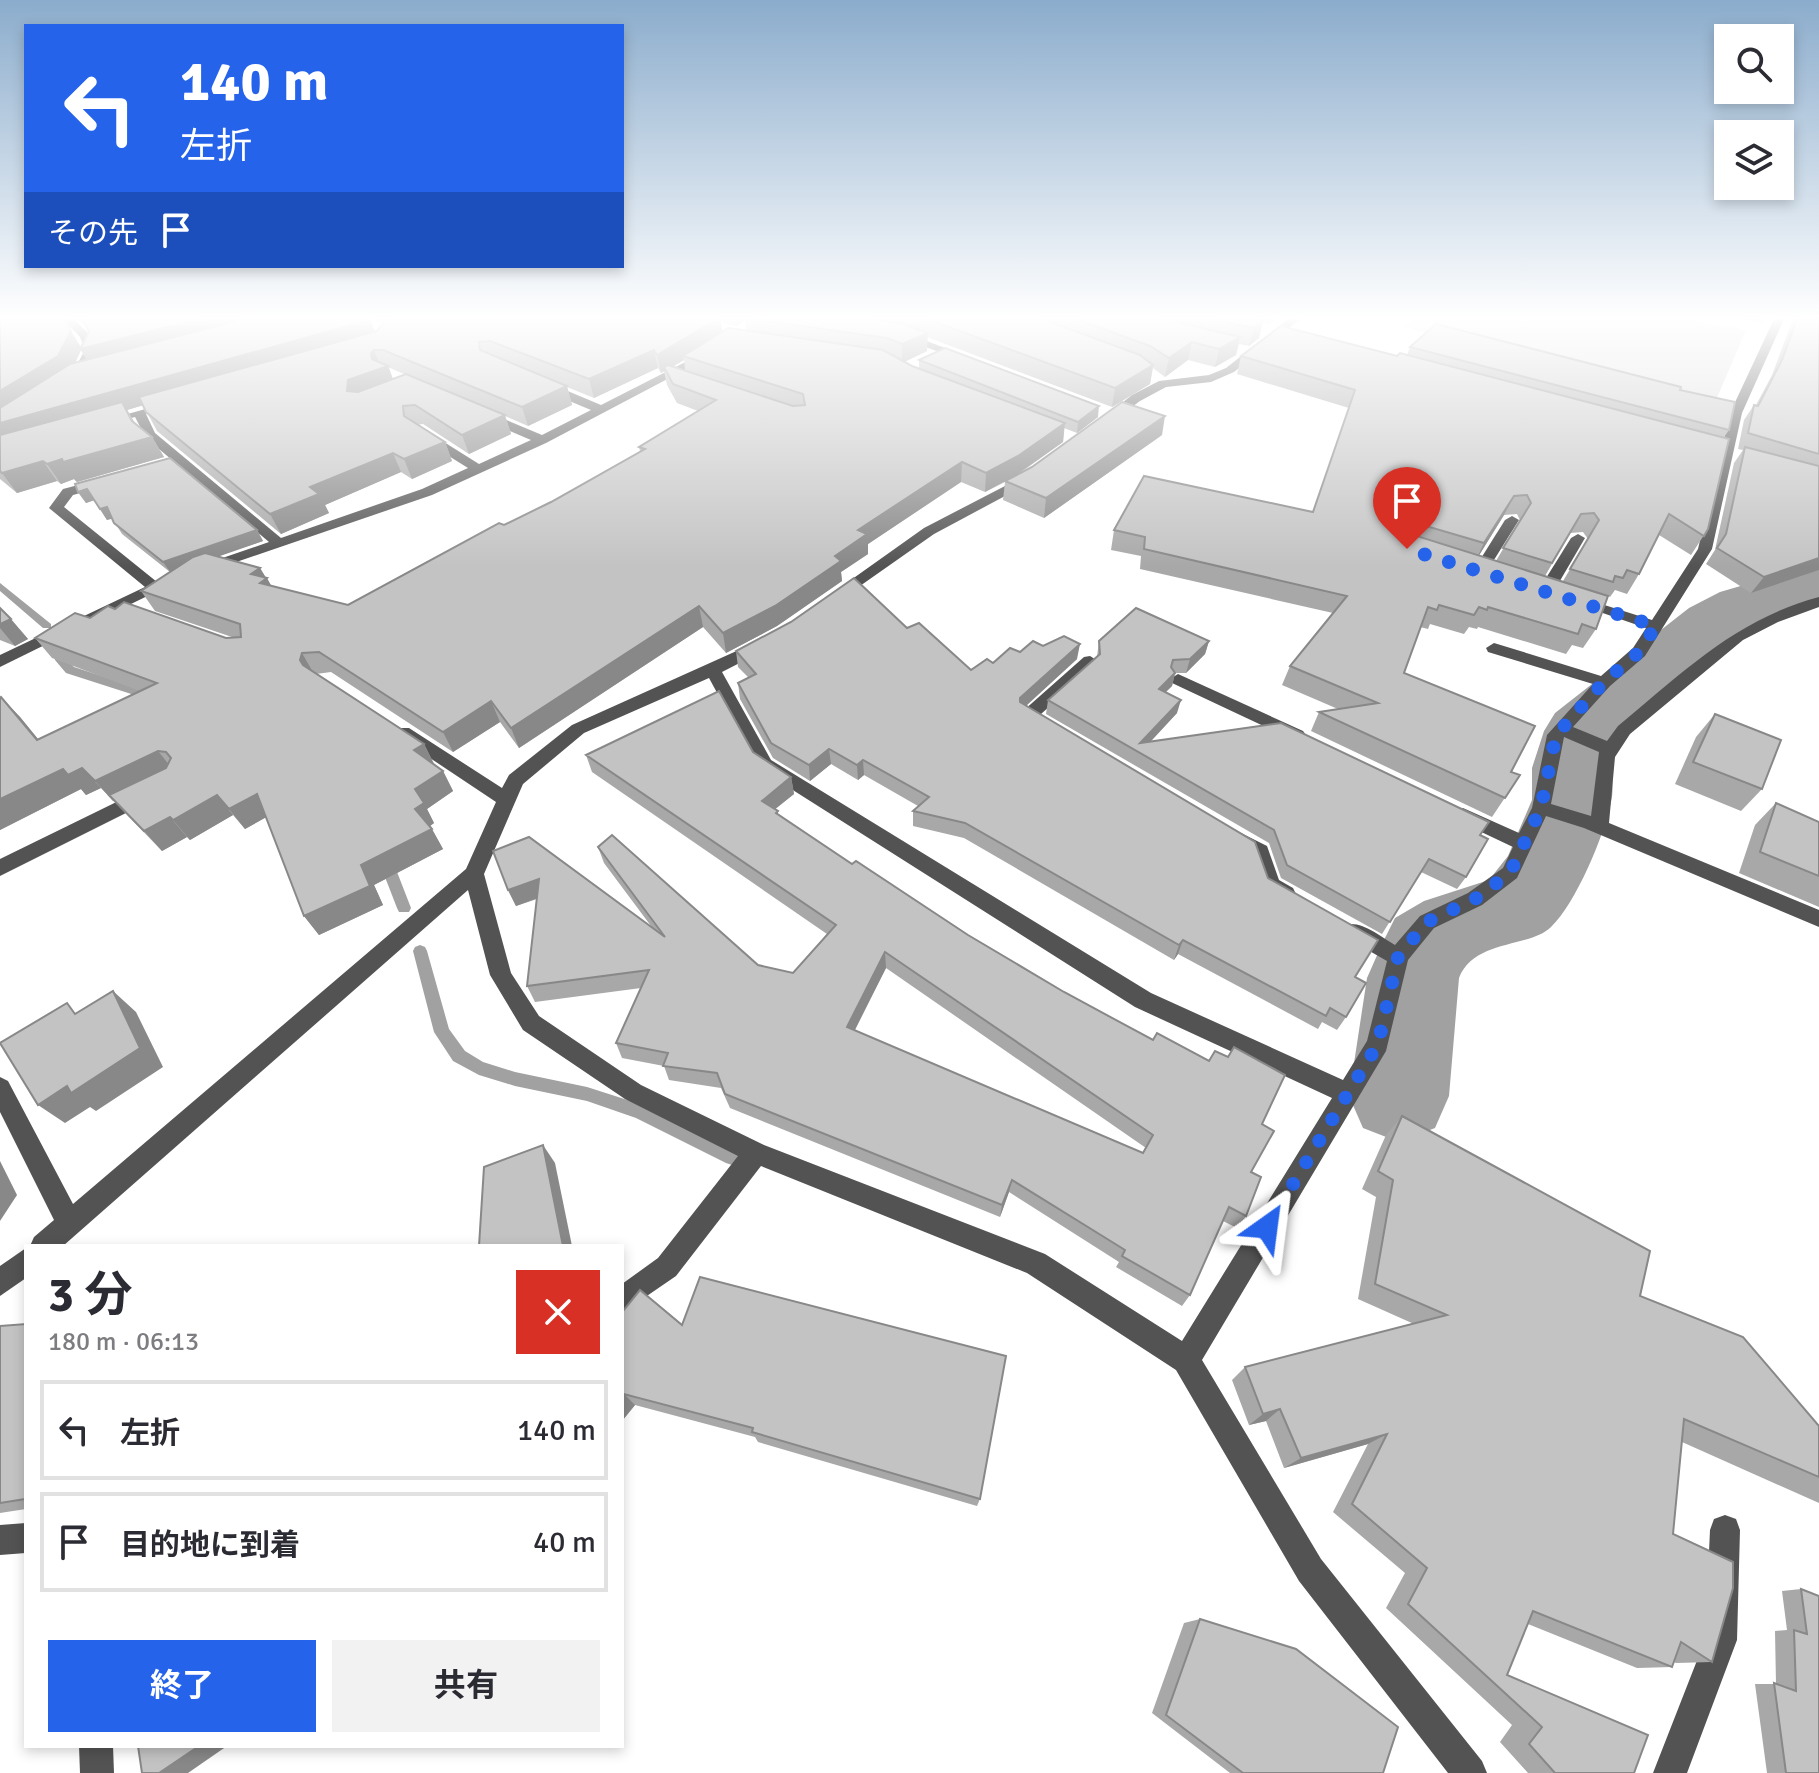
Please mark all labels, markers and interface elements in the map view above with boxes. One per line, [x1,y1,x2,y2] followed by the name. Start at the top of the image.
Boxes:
[1714,24,1794,200] map controls
[1714,24,1794,104] button: search
[180,47,328,116] text: 140 m
[48,56,152,160] icon: left
[1714,120,1794,200] button: layers
[180,124,252,169] text: 左折
[154,208,198,252] icon: arrive
[48,215,138,252] text: その先
[1373,467,1441,549] pin
[1385,479,1429,523] icon: arrive
[1225,1185,1309,1269] position arrow
[48,1266,132,1325] text: 3 分
[516,1270,600,1354] button: close
[48,1326,199,1358] text: 180 m · 06:13
[52,1408,96,1452] icon: left
[517,1412,596,1449] text: 140 m
[120,1415,180,1452] text: 左折
[52,1520,96,1564] icon: arrive
[533,1524,596,1561] text: 40 m
[120,1527,300,1564] text: 目的地に到着
[48,1640,316,1732] button: 終了
[332,1640,600,1732] button: 共有

